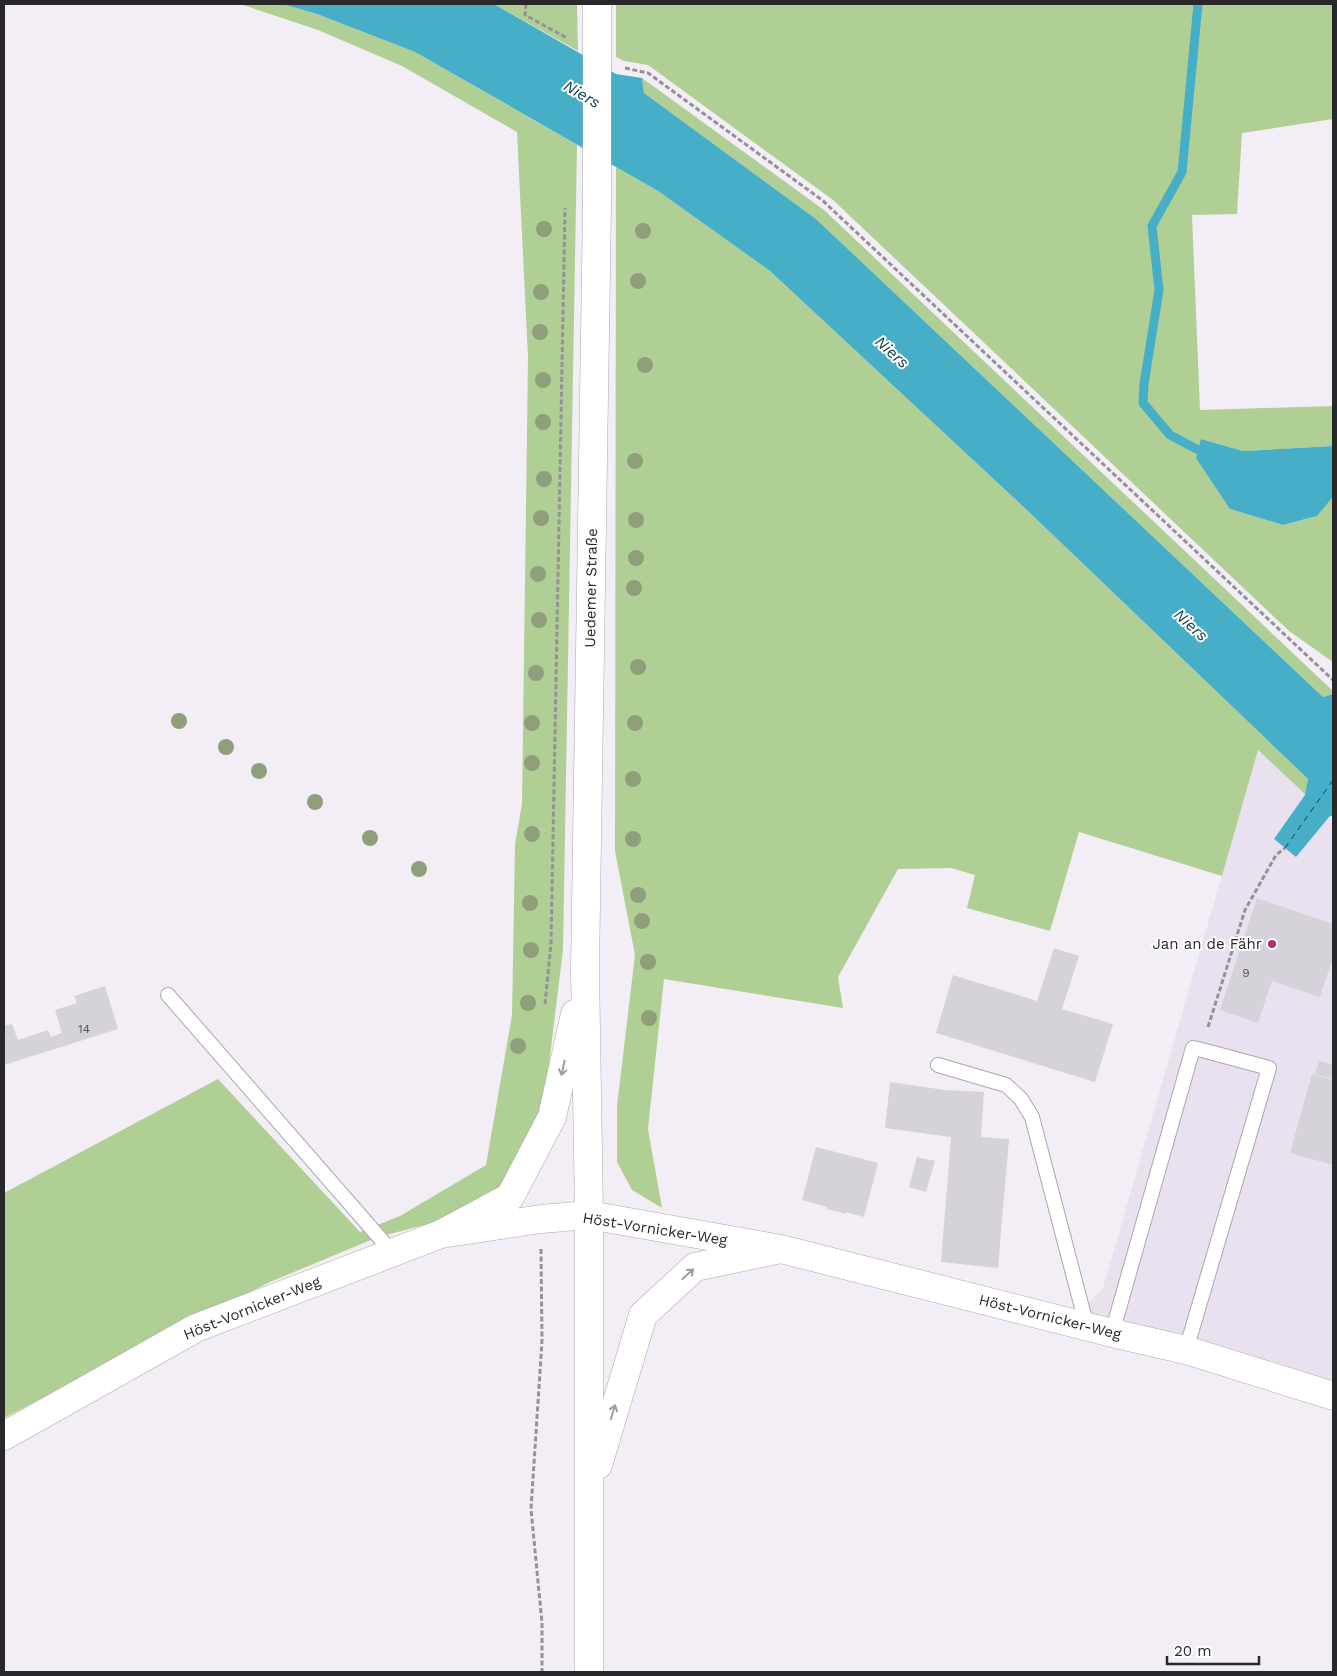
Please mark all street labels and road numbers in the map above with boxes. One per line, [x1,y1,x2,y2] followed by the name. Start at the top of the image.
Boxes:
[581,528,601,648] street label: Uedemer Straße
[581,1209,729,1249] street label: Höst-Vornicker-Weg
[181,1272,323,1344] street label: Höst-Vornicker-Weg
[977,1291,1123,1343] street label: Höst-Vornicker-Weg

